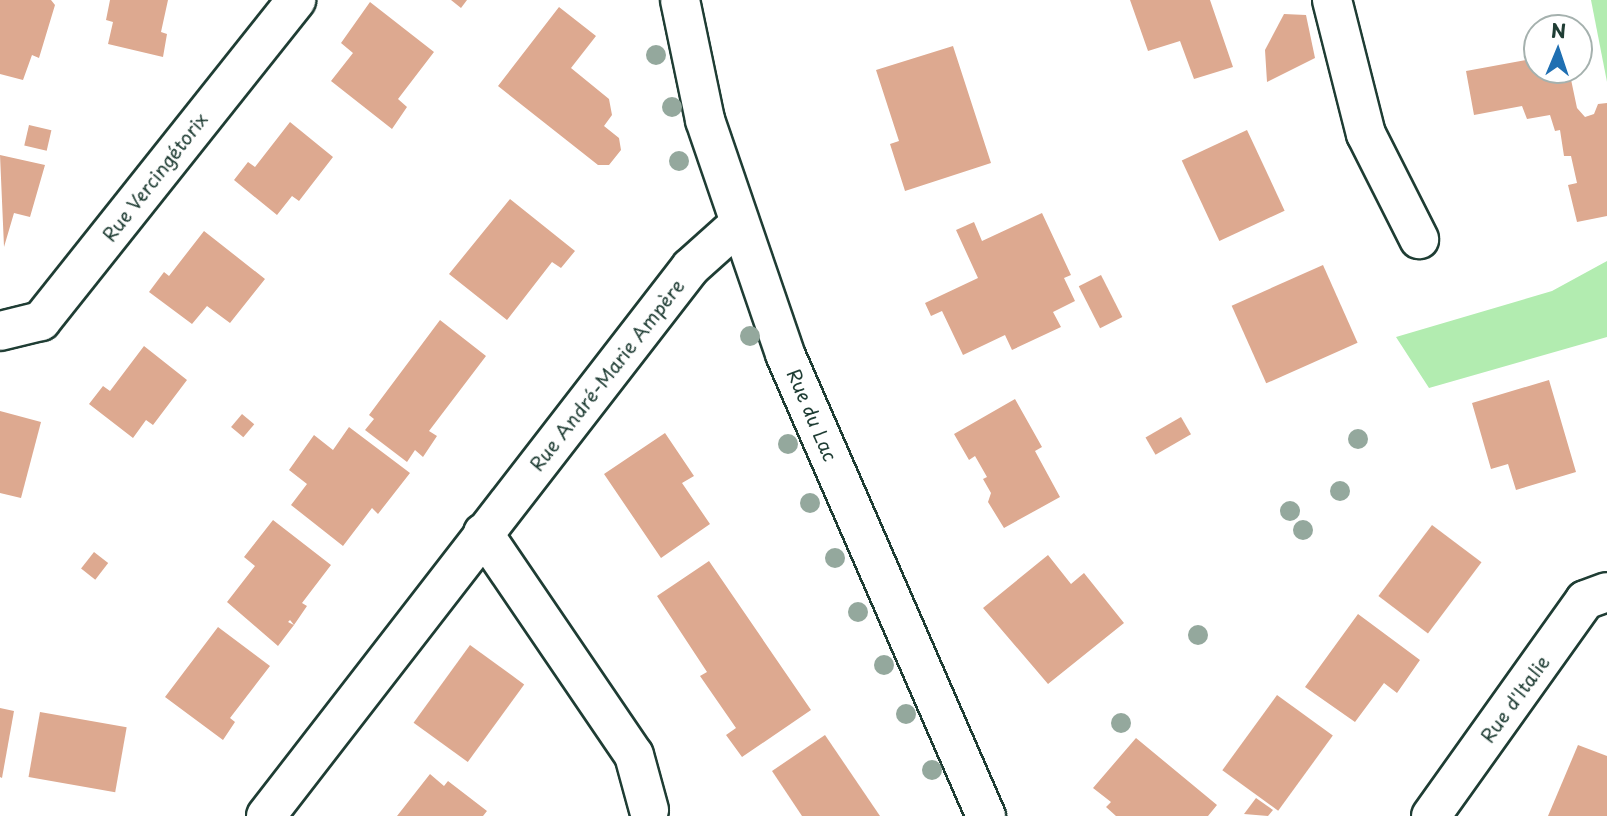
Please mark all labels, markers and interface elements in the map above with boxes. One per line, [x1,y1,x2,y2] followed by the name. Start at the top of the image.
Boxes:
[1523,14,1593,84] north arrow
[1551,16,1567,44] text: N
[97,107,213,247] street label: Rue Vercingétorix
[524,274,690,476] street label: Rue André-Marie Ampère
[782,364,842,466] street label: Rue du Lac
[1475,651,1555,747] street label: Rue d'Italie

